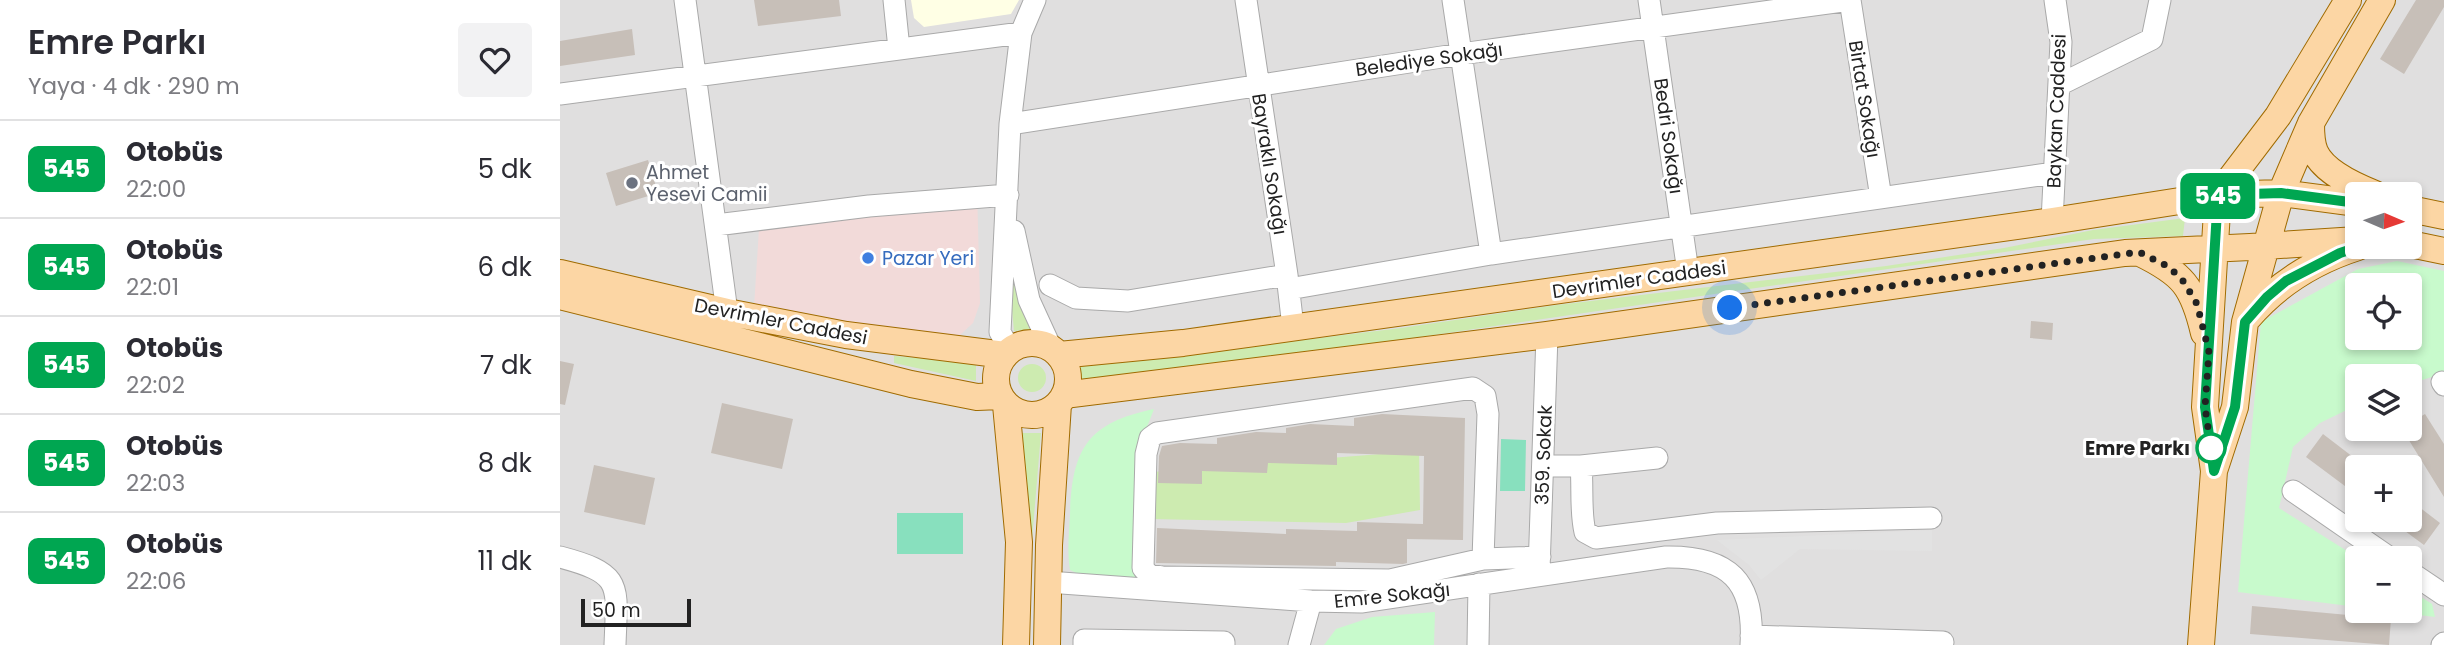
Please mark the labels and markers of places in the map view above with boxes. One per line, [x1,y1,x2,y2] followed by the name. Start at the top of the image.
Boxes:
[646,159,767,208] place label: Ahmet Yesevi Camii
[624,175,640,191] marker: Ahmet Yesevi Camii
[882,245,974,272] place label: Pazar Yeri
[860,250,876,266] marker: Pazar Yeri
[2196,433,2226,463] marker: Emre Parkı
[2085,435,2190,462] place label: Emre Parkı

